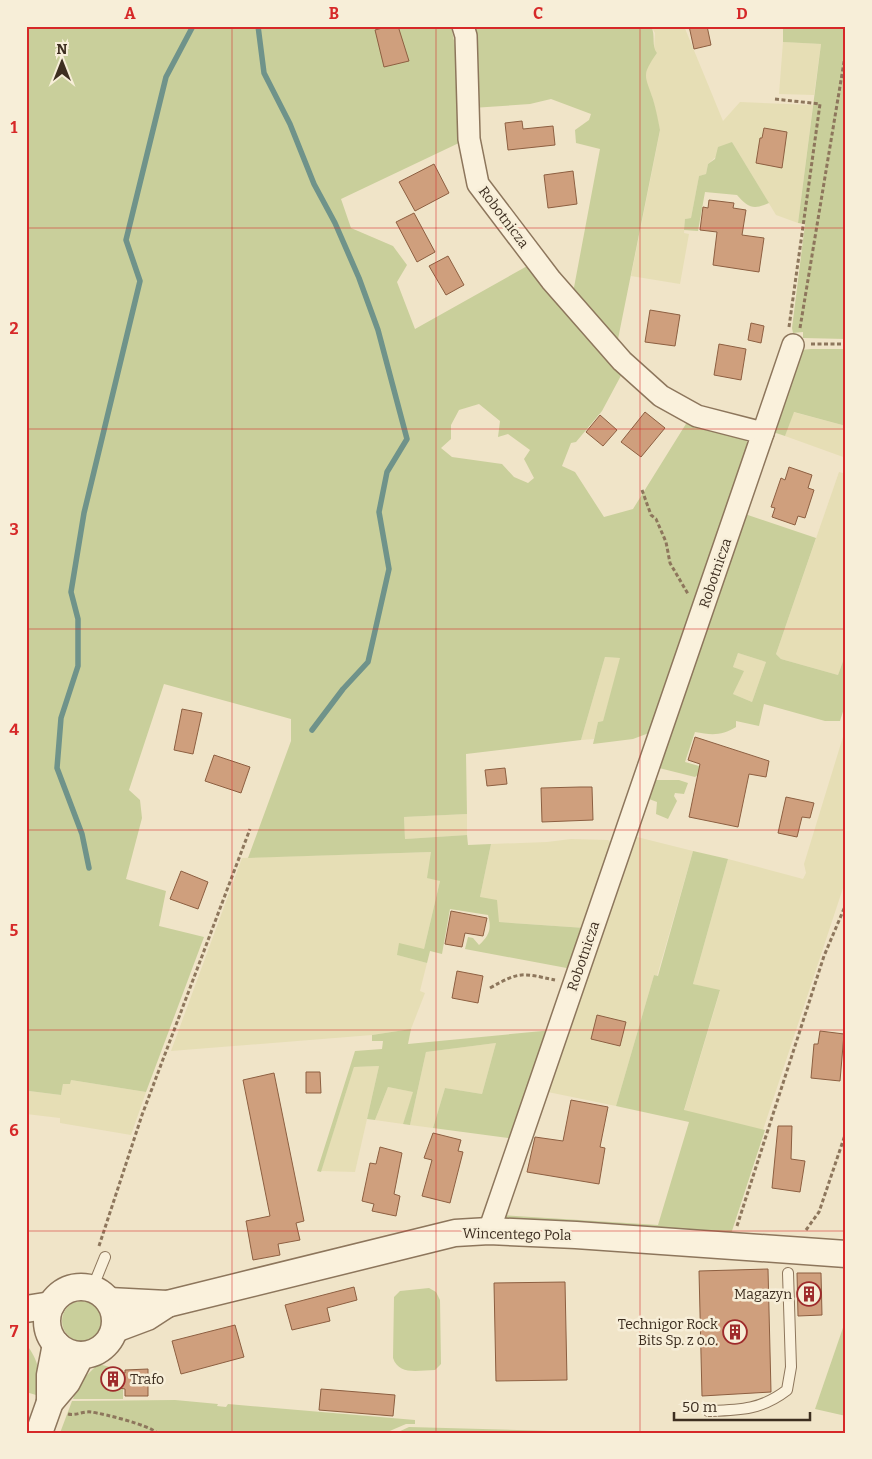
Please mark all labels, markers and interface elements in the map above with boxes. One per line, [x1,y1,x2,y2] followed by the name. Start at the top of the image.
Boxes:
[124,4,136,23] text: A
[329,4,339,23] text: B
[533,4,543,23] text: C
[736,4,748,23] text: D
[38,38,88,88] north arrow
[57,41,68,58] text: N
[11,118,18,137] text: 1
[475,183,532,252] street label: Robotnicza
[9,319,19,338] text: 2
[9,520,19,539] text: 3
[696,536,735,610] street label: Robotnicza
[9,720,19,739] text: 4
[564,919,603,993] street label: Robotnicza
[10,921,19,940] text: 5
[9,1121,19,1140] text: 6
[462,1225,572,1244] street label: Wincentego Pola
[796,1281,822,1307] building icon: Magazyn
[734,1286,792,1303] place label: Magazyn
[618,1316,718,1349] place label: Technigor Rock Bits Sp. z o.o.
[722,1319,748,1345] building icon: Technigor Rock Bits Sp. z o.o.
[10,1322,19,1341] text: 7
[100,1366,126,1392] building icon: Trafo
[130,1371,164,1388] place label: Trafo
[674,1389,811,1421] scale bar
[682,1398,718,1416] text: 50 m

